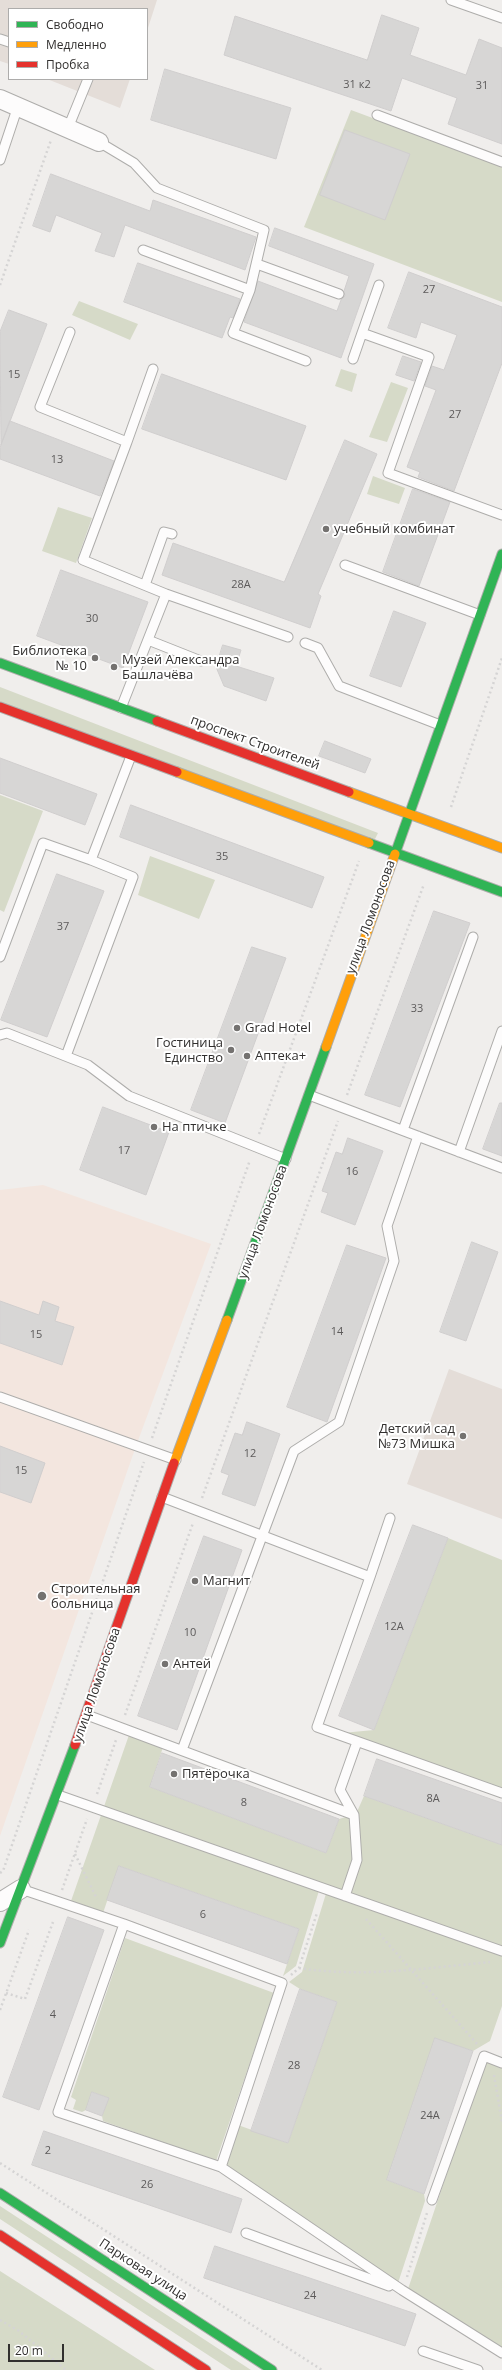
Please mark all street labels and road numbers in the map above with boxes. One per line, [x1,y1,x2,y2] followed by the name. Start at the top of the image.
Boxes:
[188,712,322,774] street label: проспект Строителей
[343,858,399,976] street label: улица Ломоносова
[235,1163,291,1281] street label: улица Ломоносова
[70,1626,124,1744] street label: улица Ломоносова
[96,2236,190,2304] street label: Парковая улица

